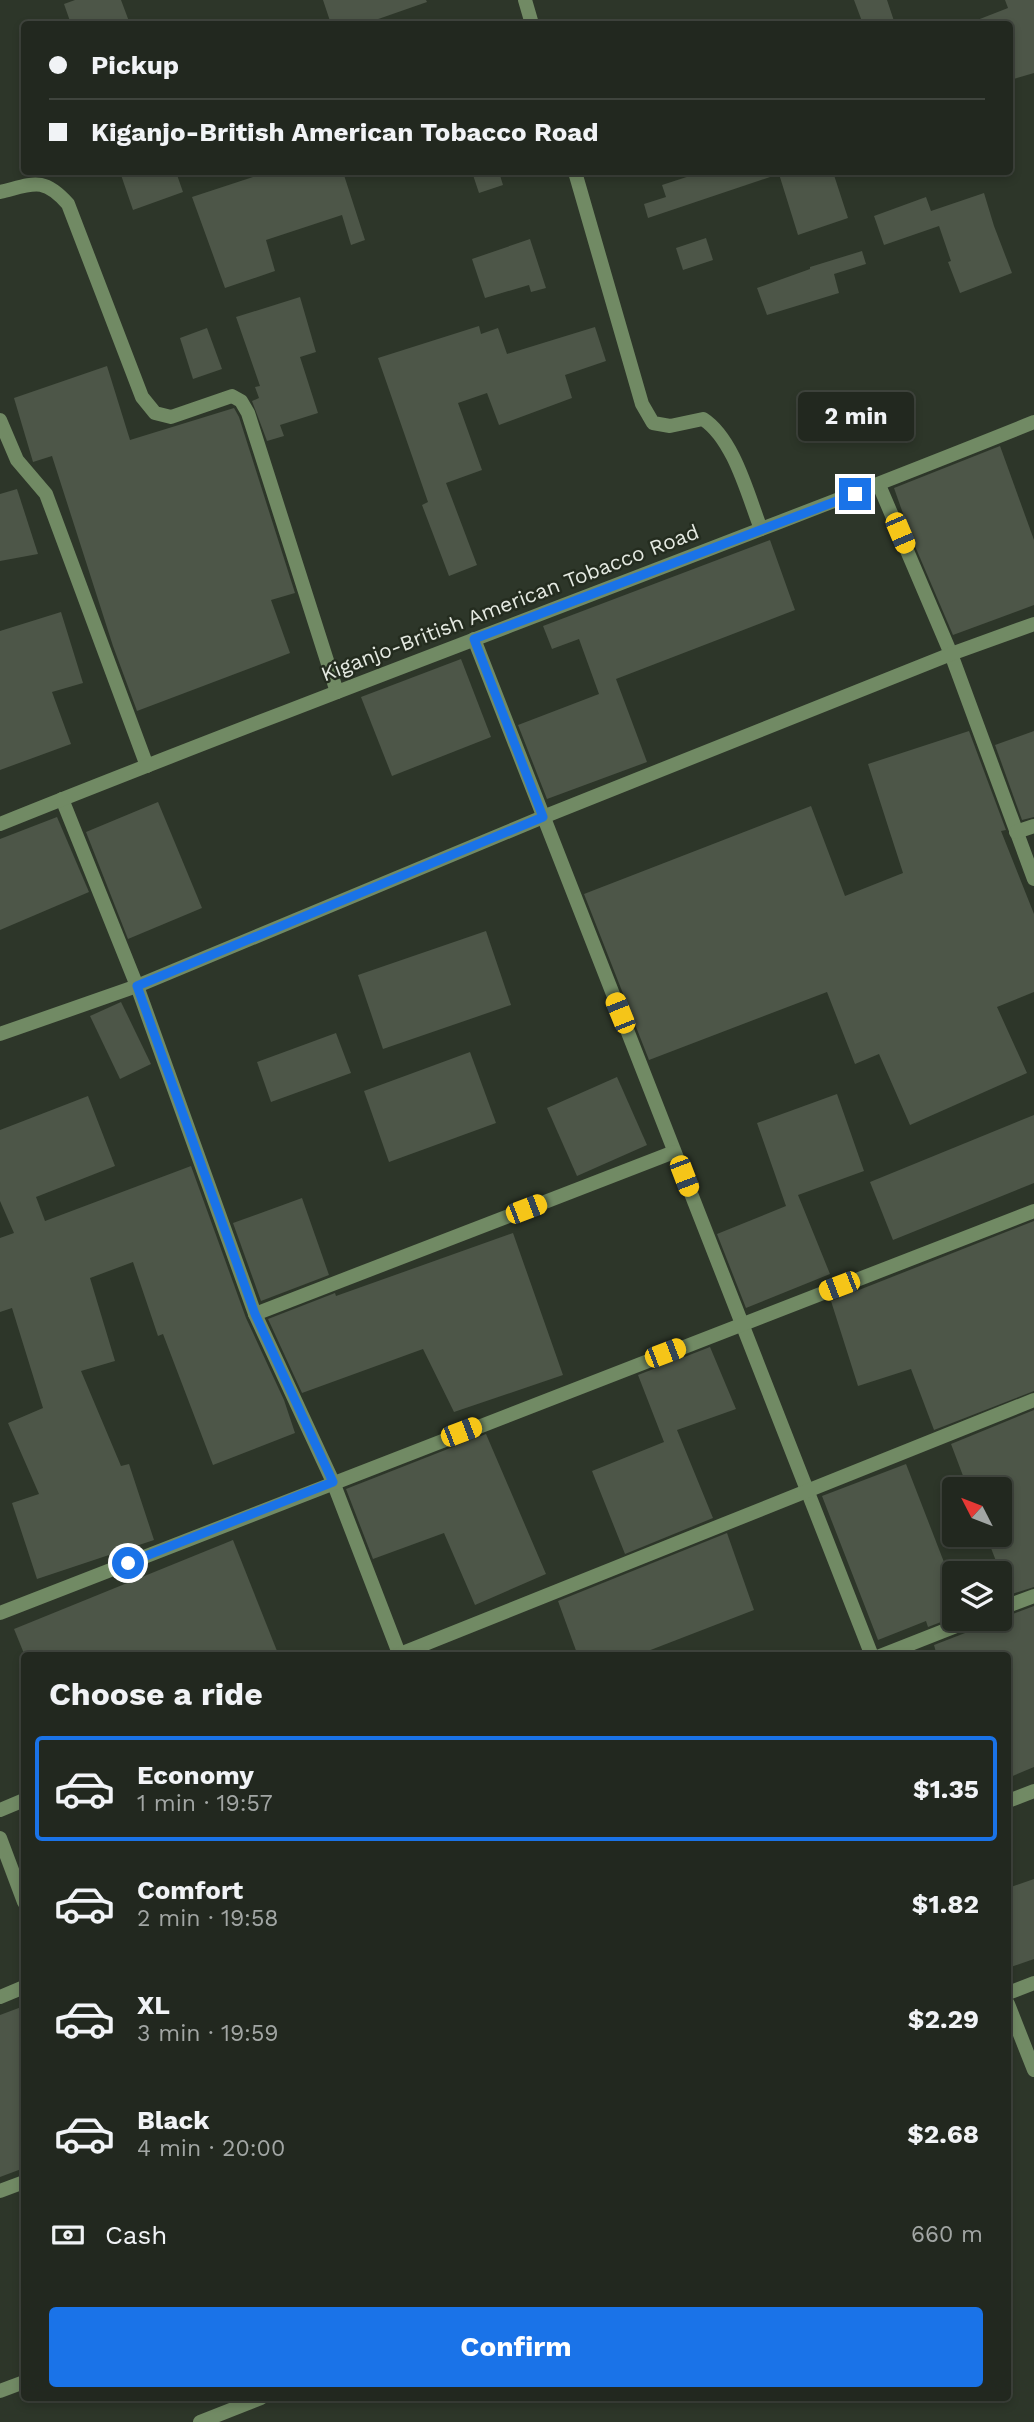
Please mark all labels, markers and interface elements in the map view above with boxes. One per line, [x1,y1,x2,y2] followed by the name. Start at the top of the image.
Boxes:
[91,50,179,80] text: Pickup
[91,117,599,147] text: Kiganjo-British American Tobacco Road
[797,392,913,442] callout: 2 min
[825,403,887,430] text: 2 min
[839,478,871,510] route end
[883,510,918,556] car
[317,519,702,686] street label: Kiganjo-British American Tobacco Road
[603,990,638,1036] car
[667,1153,702,1199] car
[503,1192,550,1226] car
[816,1269,863,1303] car
[642,1336,689,1370] car
[438,1415,485,1449] car
[942,1477,1012,1547] north arrow
[942,1477,1012,1631] map controls
[112,1547,144,1579] route start
[942,1561,1012,1631] button: layers
[49,1675,263,1713] text: Choose a ride
[53,1757,116,1820] icon: car
[137,1760,254,1790] text: Economy
[913,1774,979,1804] text: $1.35
[137,1790,273,1817] text: 1 min · 19:57
[53,1872,116,1935] icon: car
[137,1875,243,1905] text: Comfort
[912,1889,979,1919] text: $1.82
[137,1905,278,1932] text: 2 min · 19:58
[53,1987,116,2050] icon: car
[137,1990,170,2020] text: XL
[908,2004,979,2034] text: $2.29
[137,2020,279,2047] text: 3 min · 19:59
[53,2102,116,2165] icon: car
[137,2105,209,2135] text: Black
[907,2119,979,2149] text: $2.68
[137,2135,285,2162] text: 4 min · 20:00
[49,2216,87,2254] icon: cash
[105,2220,167,2250] text: Cash
[911,2221,983,2248] text: 660 m
[49,2307,983,2387] button: Confirm

